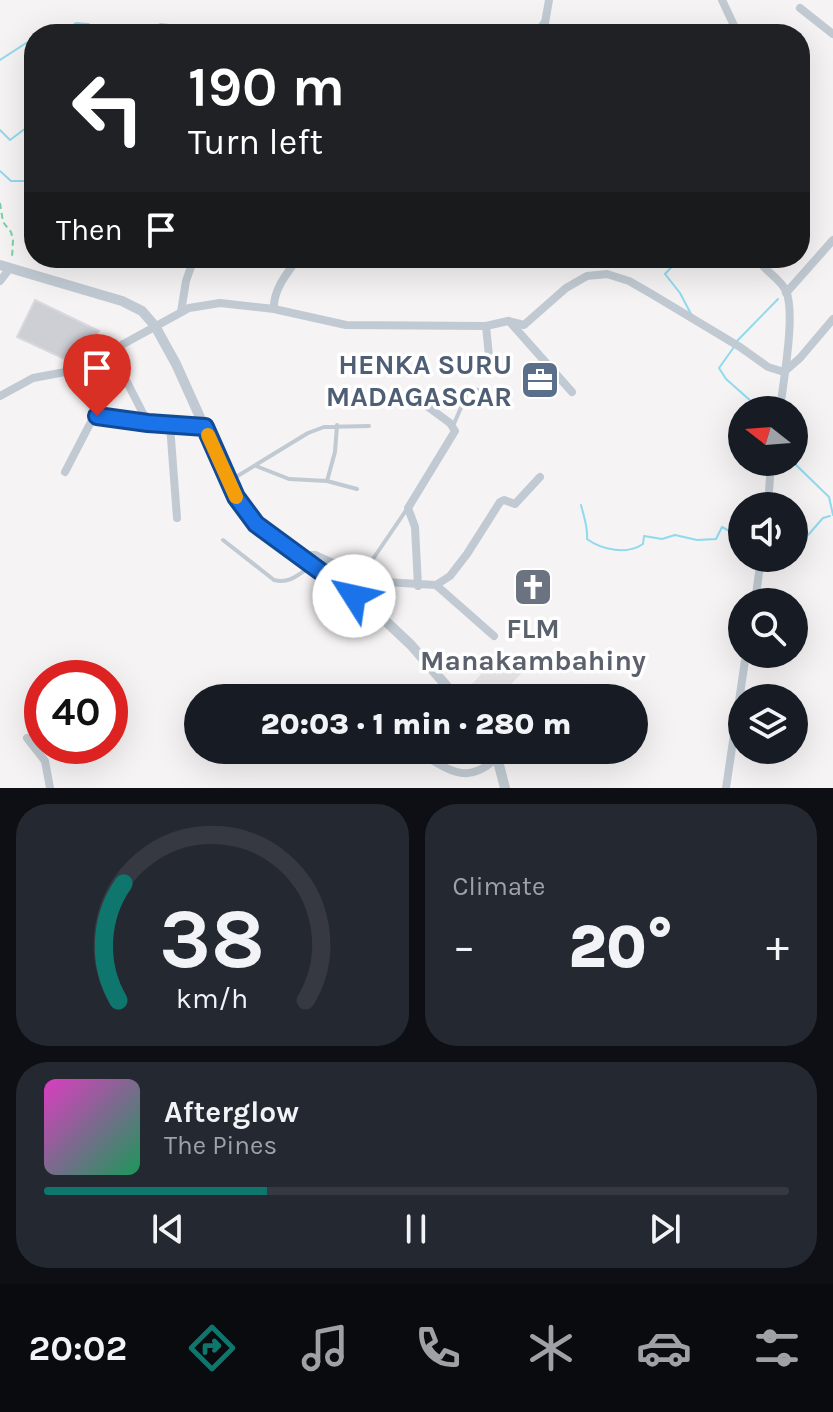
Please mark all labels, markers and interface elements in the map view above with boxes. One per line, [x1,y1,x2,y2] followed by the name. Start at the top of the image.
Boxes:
[188,54,345,119] text: 190 m
[56,56,160,160] icon: left
[188,121,323,163] text: Turn left
[139,208,183,252] icon: arrive
[56,212,123,248] text: Then
[63,334,131,416] pin
[75,346,119,390] icon: arrive
[326,348,512,413] place label: HENKA SURU MADAGASCAR
[519,359,561,401] office icon: HENKA SURU MADAGASCAR
[728,396,808,476] north arrow
[728,396,808,764] map controls
[728,492,808,572] button: sound
[312,554,396,638] position arrow
[512,566,554,608] church icon: FLM Manakambahiny
[728,588,808,668] button: search
[420,612,646,677] place label: FLM Manakambahiny
[24,660,128,764] speed limit sign: 40
[728,684,808,764] button: layers
[260,706,572,742] text: 20:03 · 1 min · 280 m
[453,871,545,902] text: Climate
[159,891,265,988] text: 38
[568,912,673,982] text: 20°
[453,921,476,972] text: −
[766,921,789,972] text: +
[176,982,248,1015] text: km/h
[164,1094,299,1130] text: Afterglow
[164,1130,277,1161] text: The Pines
[146,1207,190,1251] icon: previous
[394,1207,438,1251] icon: pause
[643,1207,687,1251] icon: next
[184,1320,240,1376] icon: directions
[297,1320,353,1376] icon: music
[410,1320,466,1376] icon: phone
[523,1320,579,1376] icon: climate
[636,1320,692,1376] icon: car
[749,1320,805,1376] icon: filters
[28,1327,127,1369] text: 20:02

